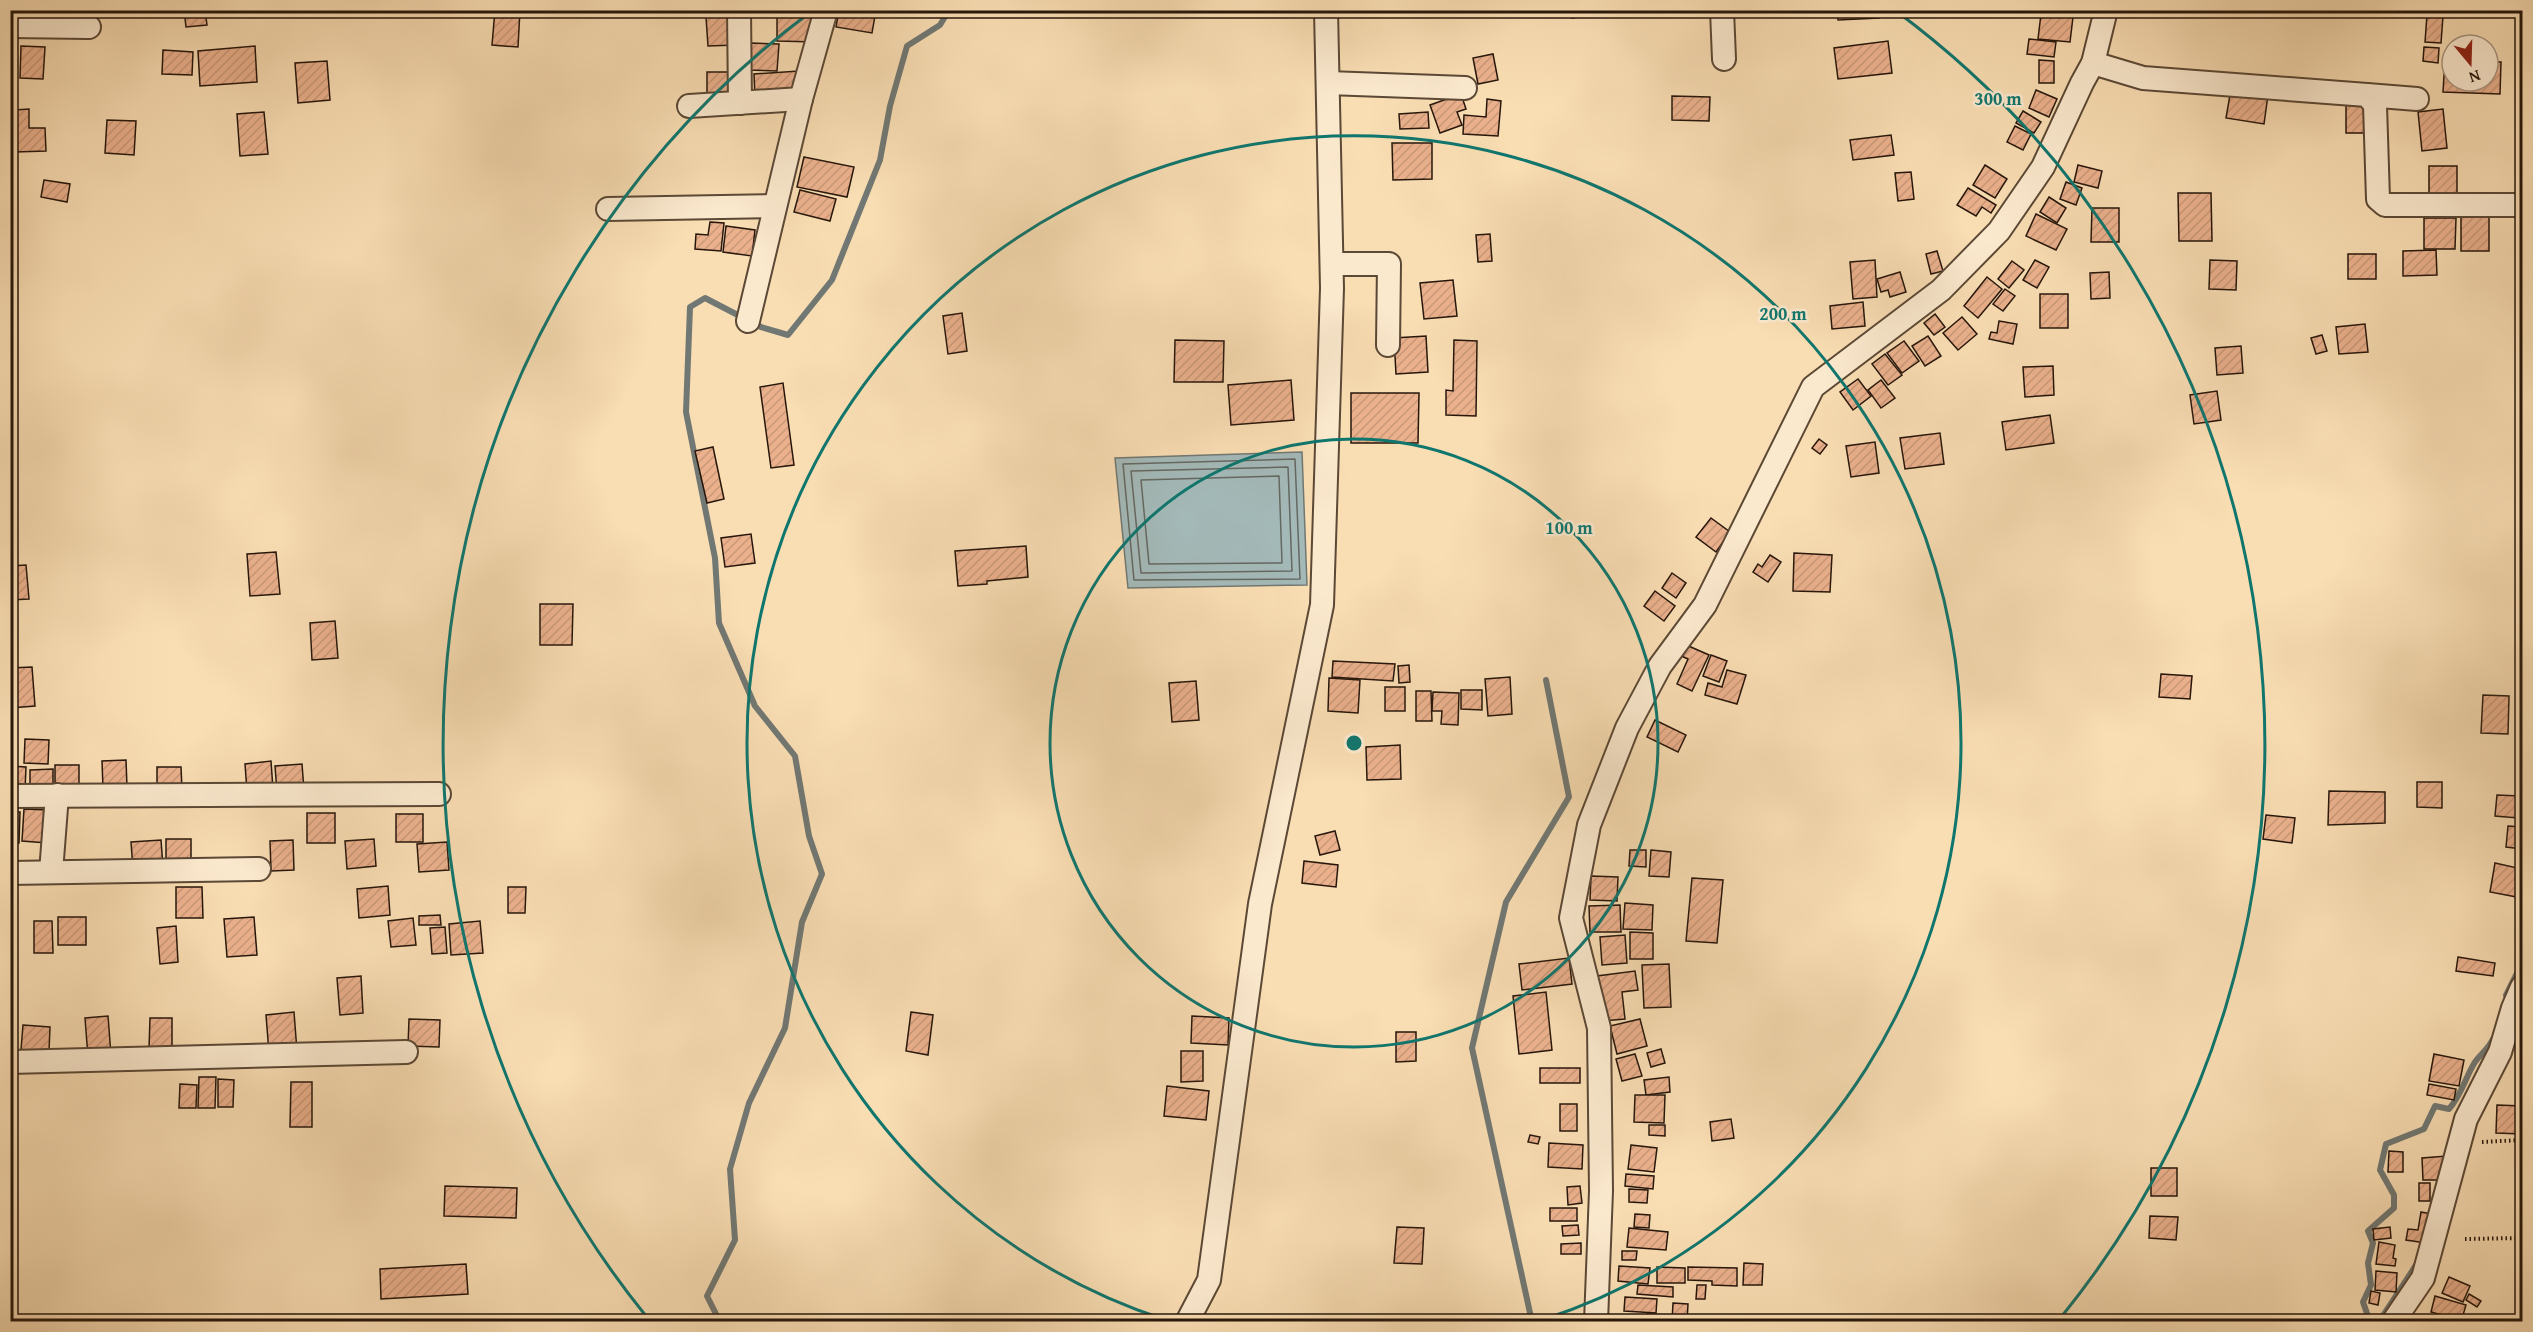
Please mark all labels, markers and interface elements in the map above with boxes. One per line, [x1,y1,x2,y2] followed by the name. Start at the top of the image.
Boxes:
[2440,33,2500,93] north arrow
[2466,64,2484,90] text: N
[1974,85,2022,112] text: 300 m
[1759,300,1807,327] text: 200 m
[1545,514,1593,541] text: 100 m
[1344,733,1364,753] centre of rings

